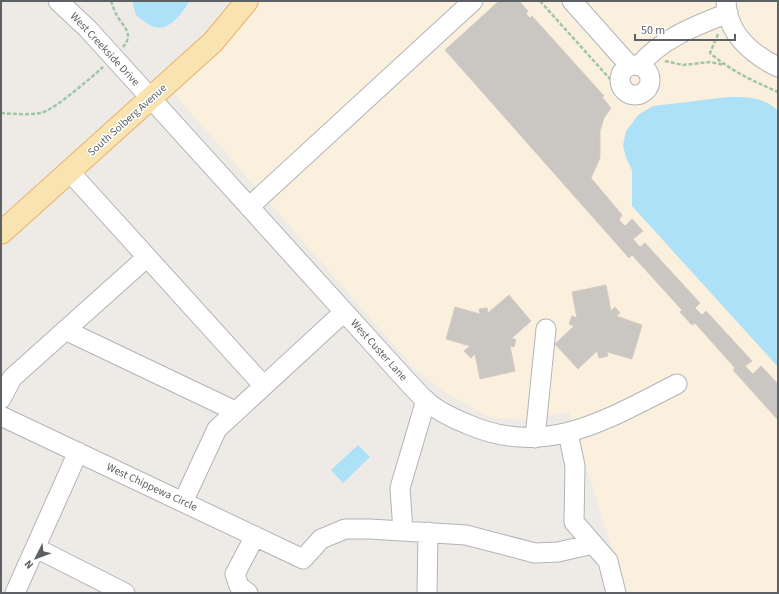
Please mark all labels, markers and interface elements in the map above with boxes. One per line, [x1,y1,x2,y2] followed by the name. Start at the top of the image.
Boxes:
[67,9,143,89] street label: West Creekside Drive
[635,16,735,42] scale bar
[641,22,665,39] text: 50 m
[84,80,170,159] street label: South Solberg Avenue
[347,316,411,385] street label: West Custer Lane
[104,459,200,515] street label: West Chippewa Circle
[16,538,56,578] north arrow
[21,557,37,572] text: N

